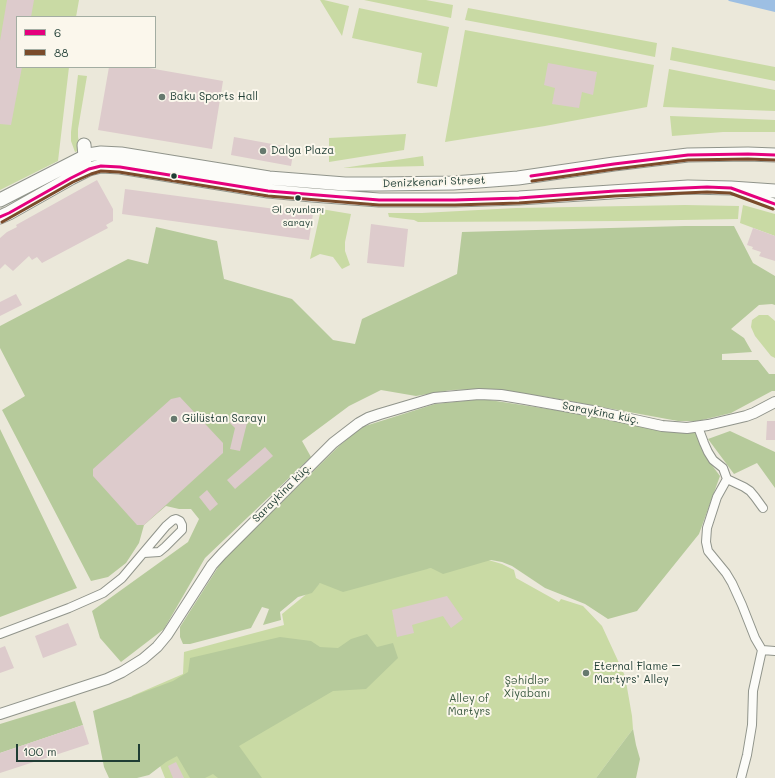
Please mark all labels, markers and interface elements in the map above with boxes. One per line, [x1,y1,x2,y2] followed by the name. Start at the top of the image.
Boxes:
[16,16,156,68] legend
[54,24,61,40] text: 6
[54,44,69,60] text: 88
[170,90,258,104] place label: Baku Sports Hall
[157,92,167,102] marker: Baku Sports Hall
[271,144,334,158] place label: Dalga Plaza
[258,146,268,156] marker: Dalga Plaza
[169,171,179,181] unlabelled marker
[382,174,486,190] street label: Denizkenari Street
[293,193,303,203] marker: Əl oyunları sarayı
[272,204,324,228] place label: Əl oyunları sarayı
[561,399,641,427] street label: Saraykina küç.
[182,412,266,426] place label: Gülüstan Sarayı
[169,414,179,424] marker: Gülüstan Sarayı
[250,461,314,525] street label: Saraykina küç.
[594,660,681,686] place label: Eternal Flame – Martyrs’ Alley
[581,668,591,678] marker: Eternal Flame – Martyrs’ Alley
[504,674,550,700] park label: Şəhidlər Xiyabanı
[448,692,490,718] park label: Alley of Martyrs
[18,736,142,762] scale bar
[23,743,57,759] text: 100 m

